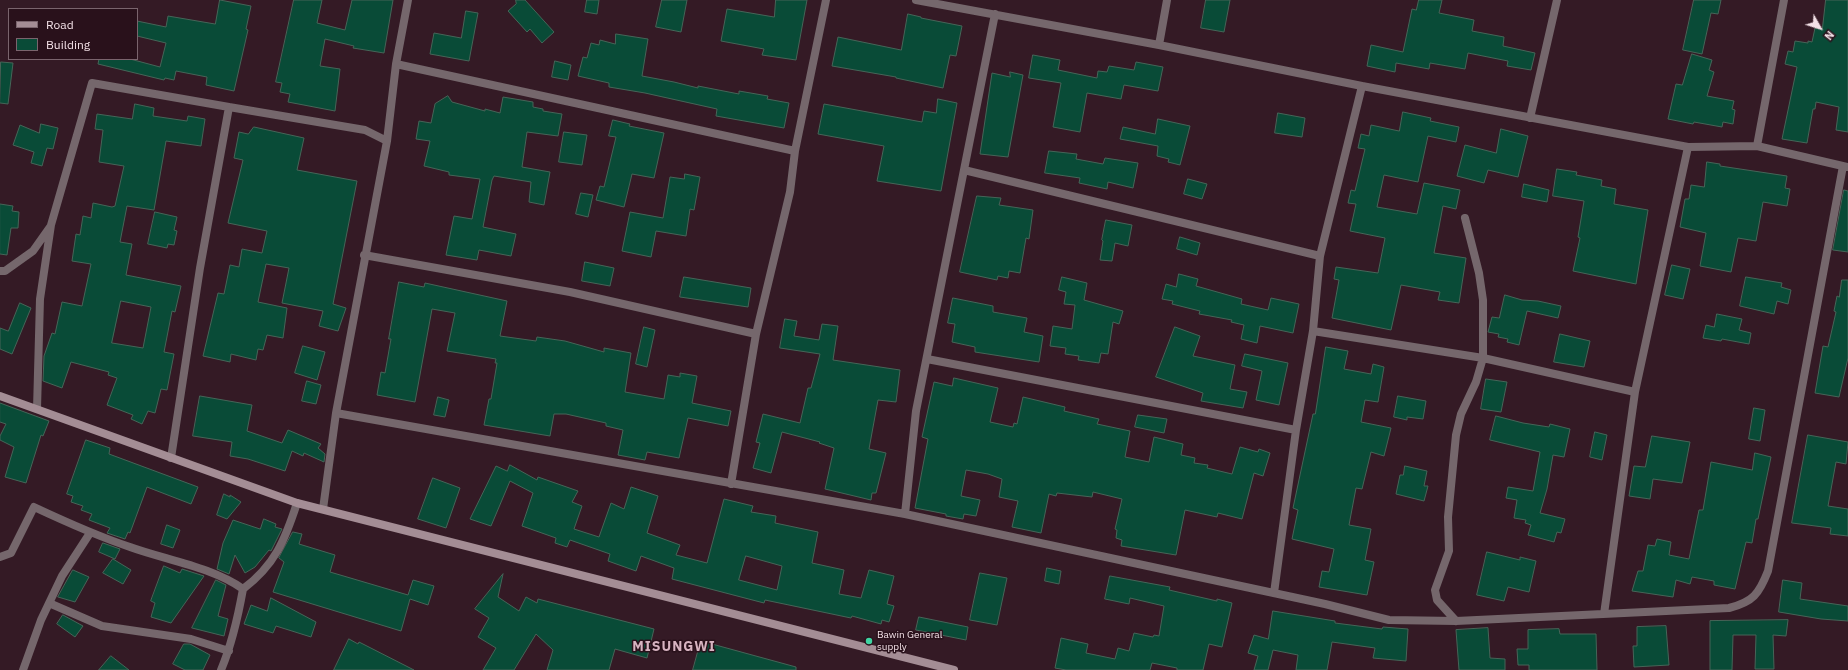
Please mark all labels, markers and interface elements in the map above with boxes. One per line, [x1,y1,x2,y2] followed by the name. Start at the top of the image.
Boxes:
[8,8,138,60] legend
[1800,8,1840,48] north arrow
[46,17,74,32] text: Road
[1821,28,1837,43] text: N
[46,37,90,52] text: Building
[877,629,942,652] place label: Bawin General supply
[864,636,874,646] marker: Bawin General supply
[632,639,716,655] district label: MISUNGWI

